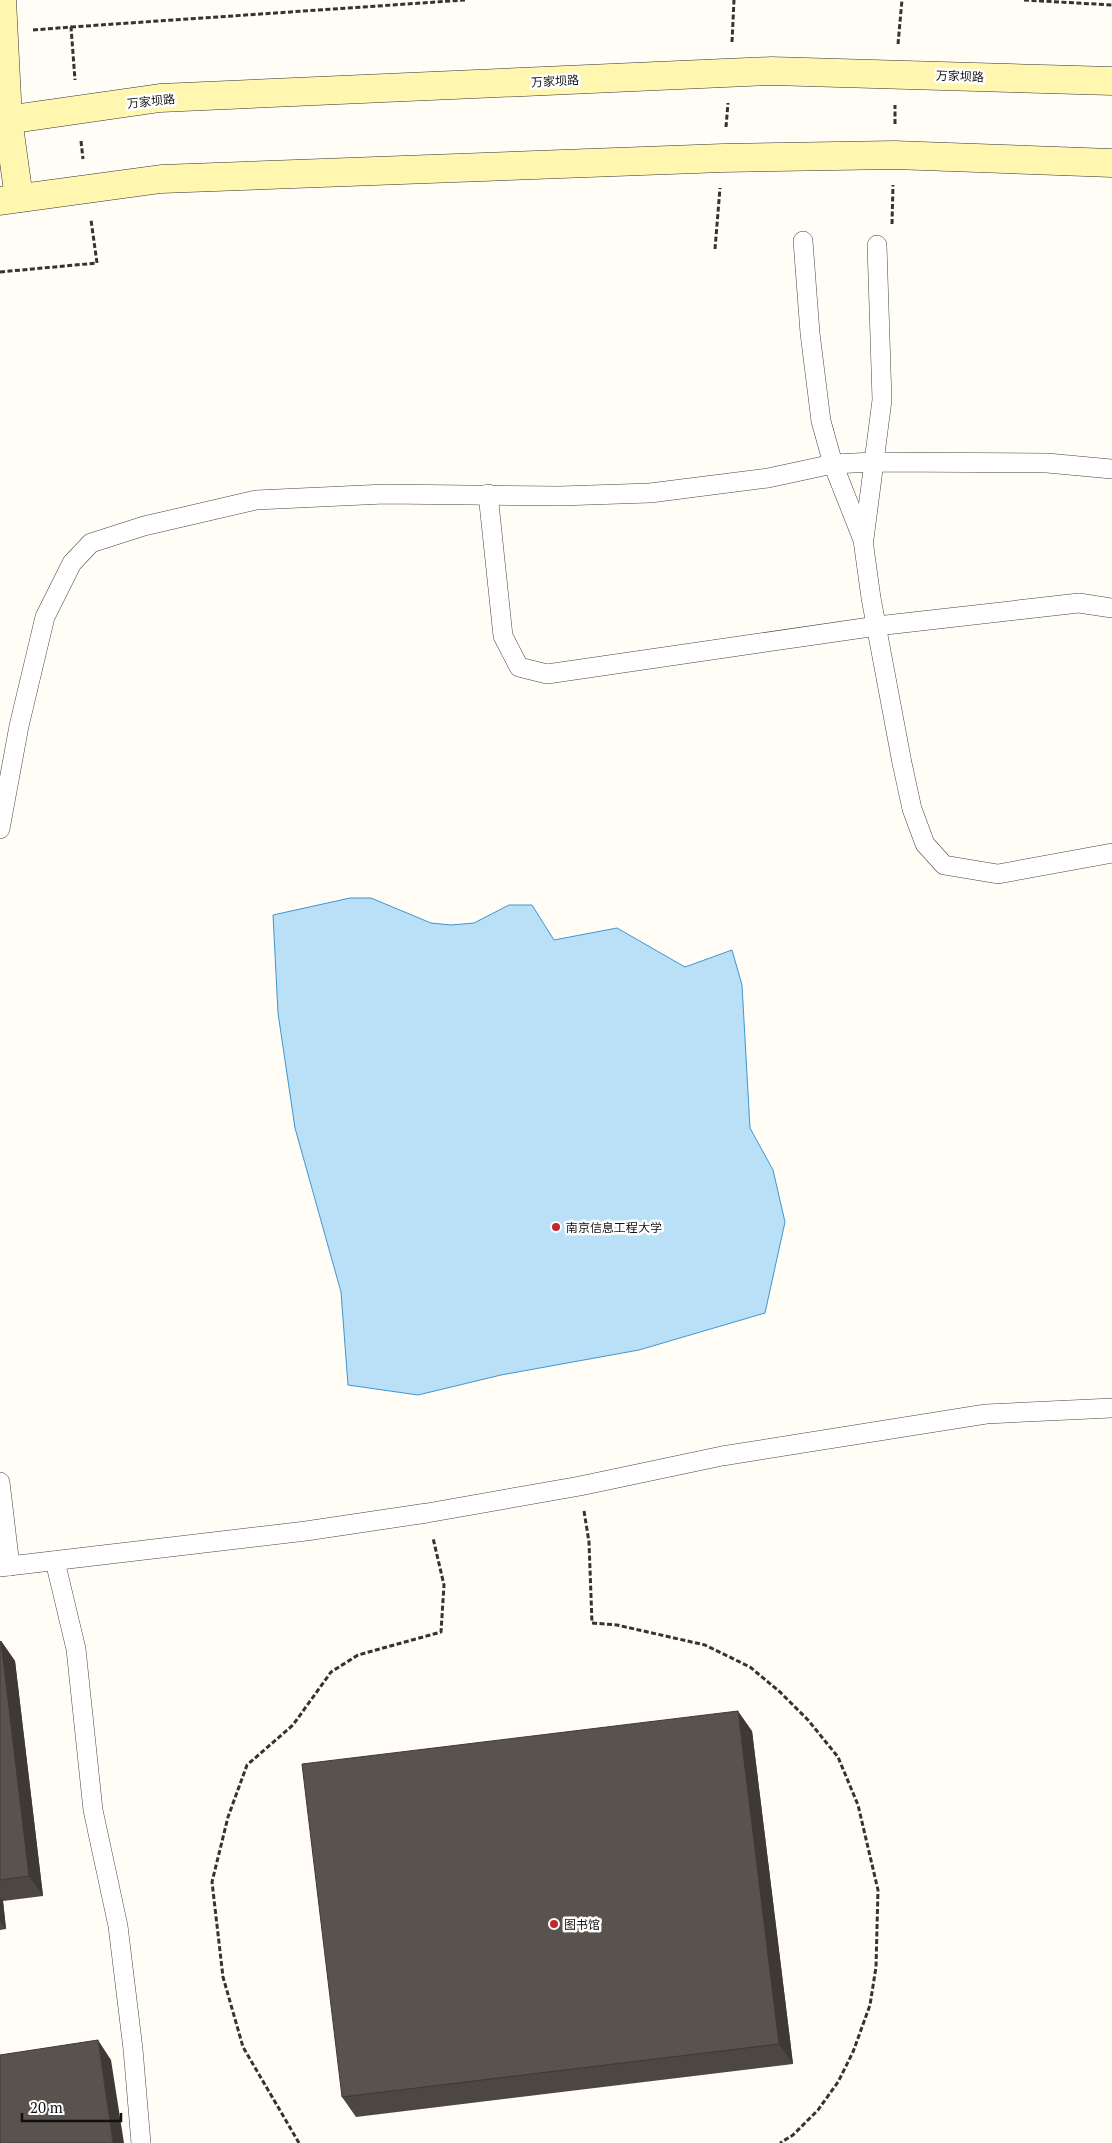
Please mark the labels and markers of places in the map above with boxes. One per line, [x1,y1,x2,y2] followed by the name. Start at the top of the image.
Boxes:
[566,1220,662,1235] place label: 南京信息工程大学
[550,1221,562,1233] marker: 南京信息工程大学
[564,1917,600,1932] place label: 图书馆
[548,1918,560,1930] marker: 图书馆

